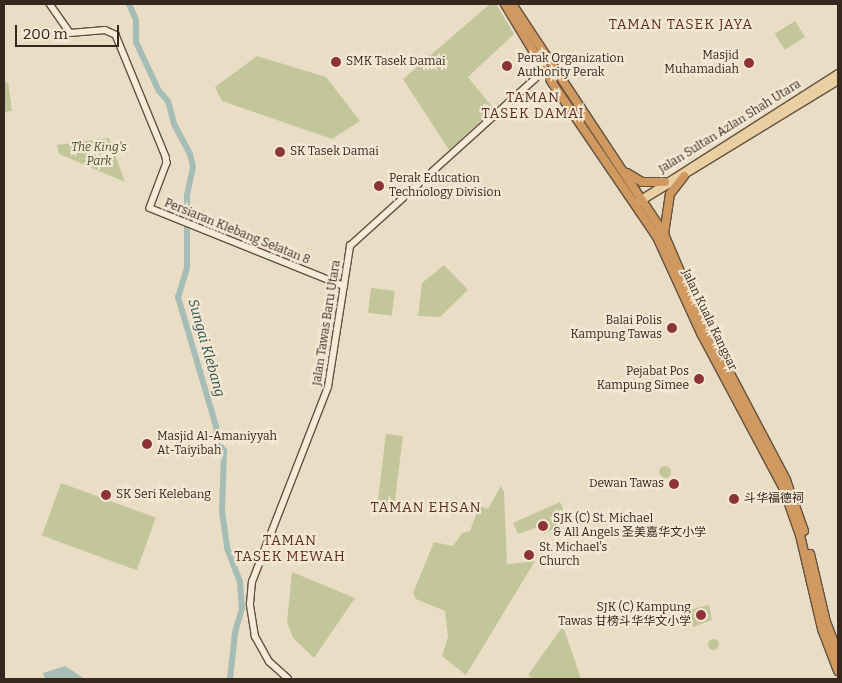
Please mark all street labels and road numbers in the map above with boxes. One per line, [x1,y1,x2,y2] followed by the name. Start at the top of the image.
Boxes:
[656,77,804,177] street label: Jalan Sultan Azlan Shah Utara
[162,196,312,268] street label: Persiaran Klebang Selatan 8
[310,259,344,387] street label: Jalan Tawas Baru Utara
[678,267,740,373] street label: Jalan Kuala Kangsar

